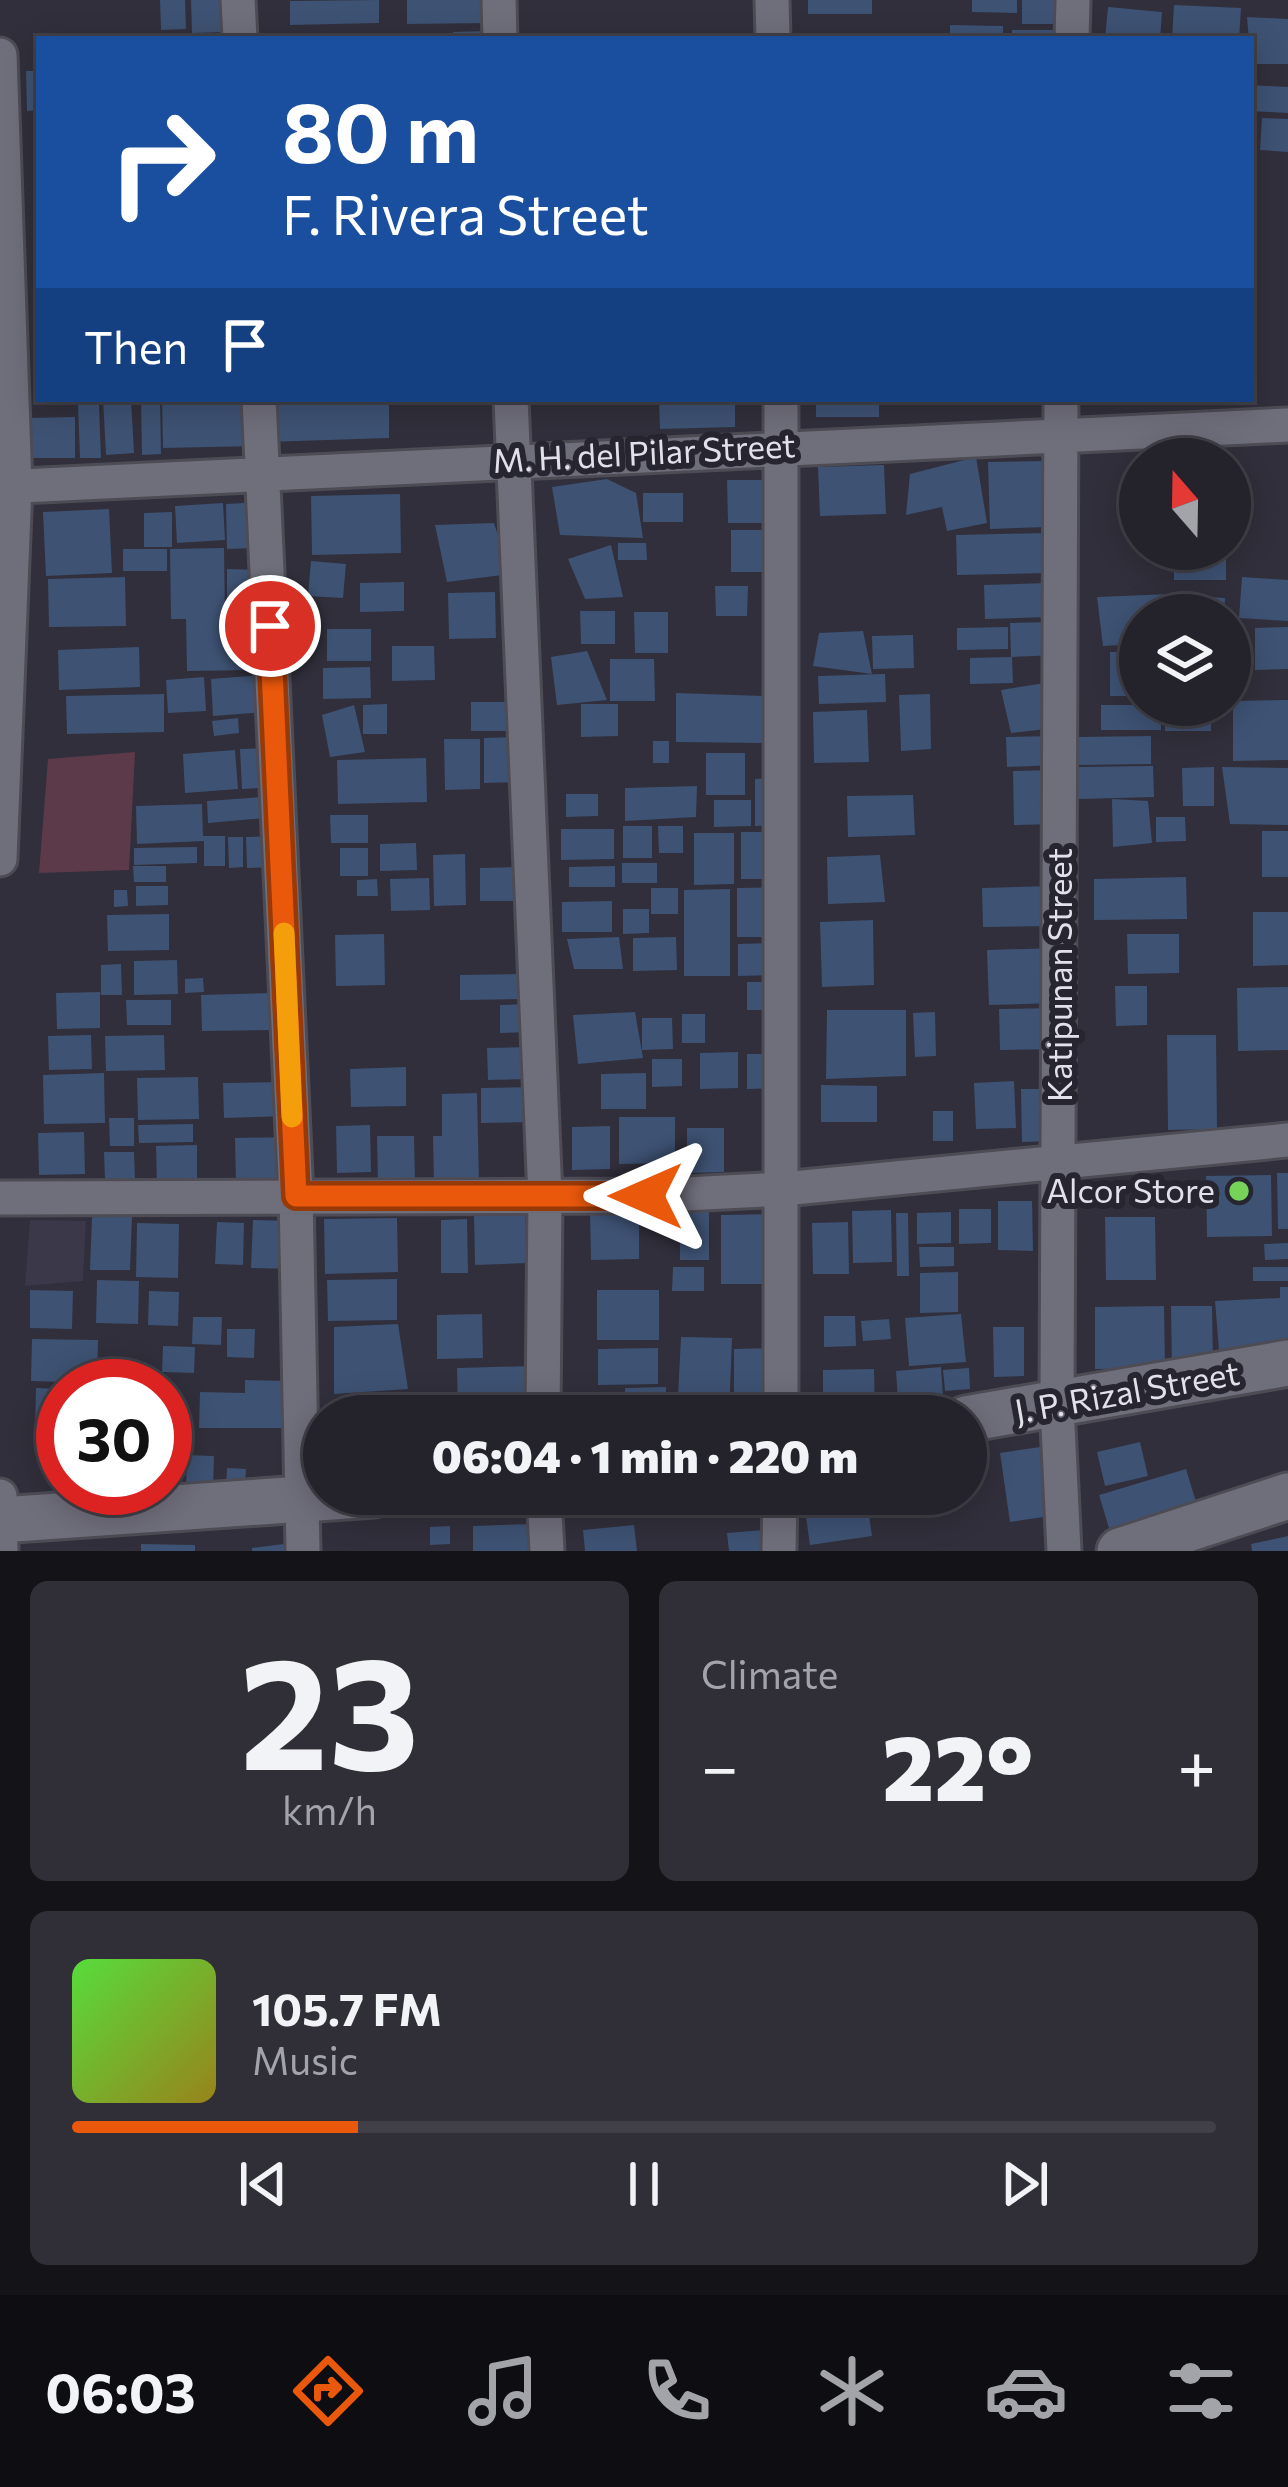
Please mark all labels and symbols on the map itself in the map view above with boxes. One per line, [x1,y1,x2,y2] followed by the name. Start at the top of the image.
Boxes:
[491,423,796,480] street label: M. H. del Pilar Street
[1119,438,1251,570] north arrow
[219,575,321,677] pin
[1038,848,1079,1102] street label: Katipunan Street
[583,1133,709,1259] position arrow
[1046,1169,1215,1210] place label: Alcor Store
[1226,1178,1252,1204] marker: Alcor Store
[1011,1351,1242,1430] street label: J. P. Rizal Street
[36,1359,192,1515] speed limit sign: 30

